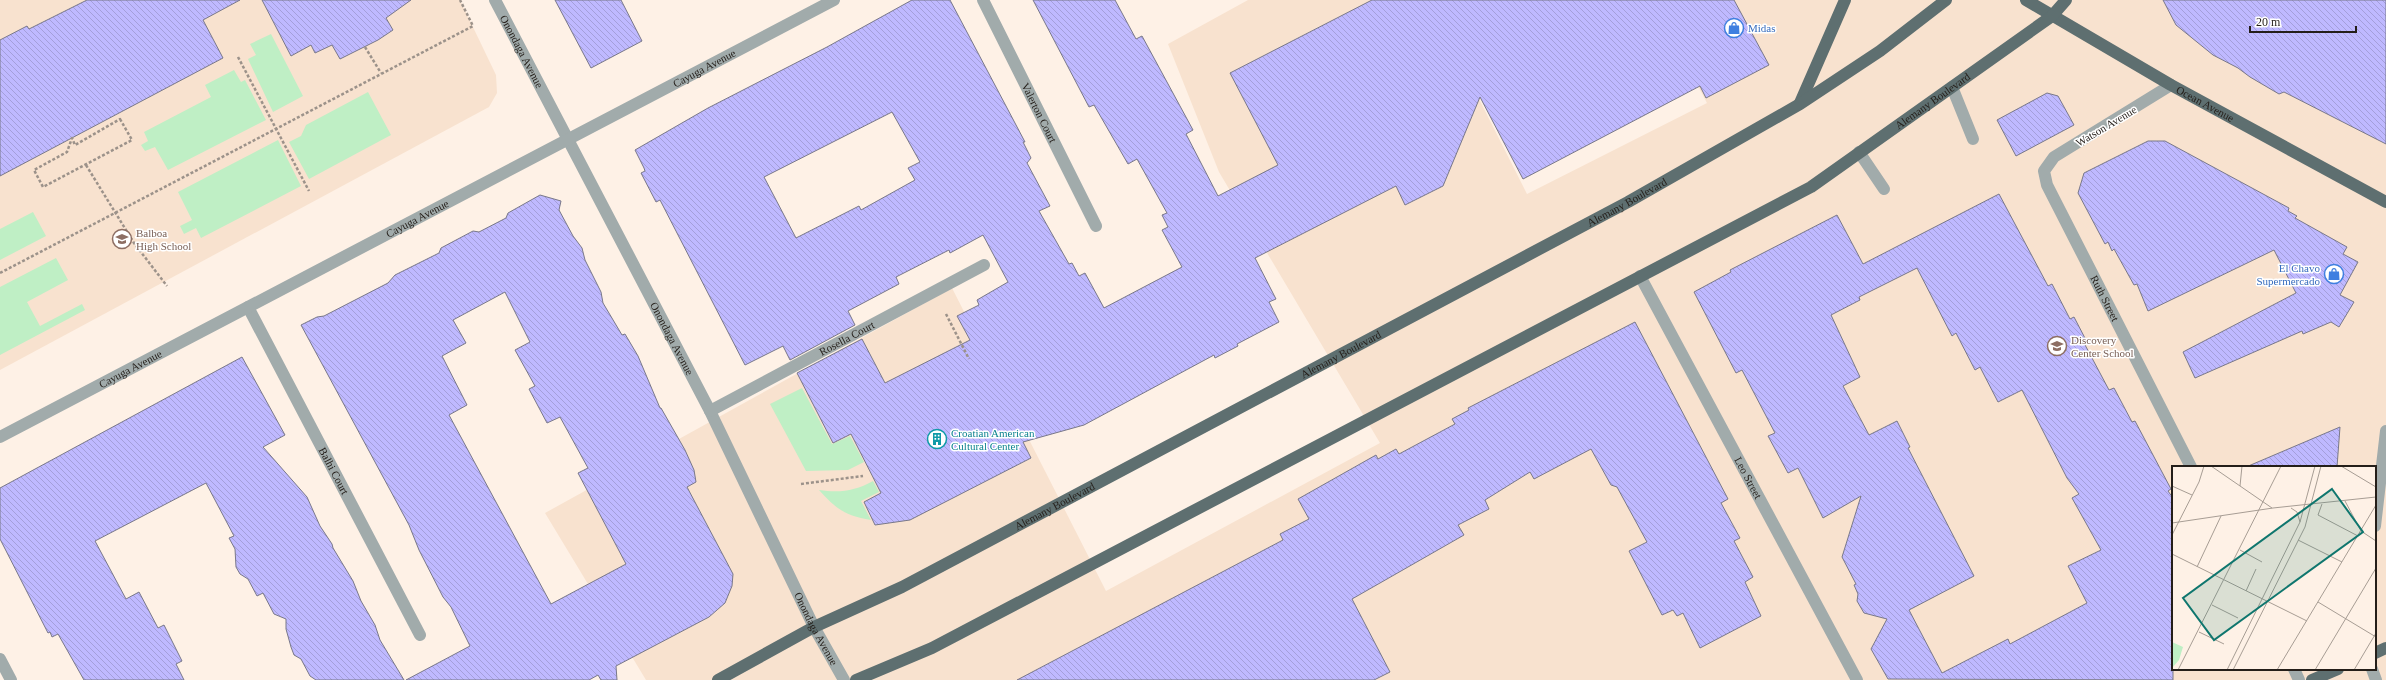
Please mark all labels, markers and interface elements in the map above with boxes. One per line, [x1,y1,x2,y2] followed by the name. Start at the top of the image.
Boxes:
[2250,8,2356,34] scale bar
[498,13,546,90] street label: Onondaga Avenue
[2256,15,2281,29] text: 20 m
[1723,17,1745,39] shop icon: Midas
[1748,22,1776,34] place label: Midas
[671,47,738,89] street label: Cayuga Avenue
[1893,70,1973,131] street label: Alemany Boulevard
[1019,81,1059,145] street label: Valerton Court
[2174,83,2236,124] street label: Ocean Avenue
[2074,103,2138,149] street label: Watson Avenue
[1585,175,1669,229] street label: Alemany Boulevard
[384,197,451,240] street label: Cayuga Avenue
[136,227,191,252] place label: Balboa High School
[111,228,133,250] school or university icon: Balboa High School
[2256,262,2320,287] place label: El Chavo Supermercado
[2323,263,2345,285] shop icon: El Chavo Supermercado
[2088,273,2121,323] street label: Ruth Street
[648,300,696,377] street label: Onondaga Avenue
[817,319,876,358] street label: Rosella Court
[1299,328,1383,380] street label: Alemany Boulevard
[2071,334,2134,359] place label: Discovery Center School
[2046,335,2068,357] school or university icon: Discovery Center School
[97,347,164,390] street label: Cayuga Avenue
[951,427,1035,452] place label: Croatian American Cultural Center
[926,428,948,450] building icon: Croatian American Cultural Center
[317,445,351,497] street label: Balhi Court
[1732,455,1764,501] street label: Leo Street
[2172,466,2376,670] inset map
[1012,480,1097,532] street label: Alemany Boulevard
[792,590,840,667] street label: Onondaga Avenue

